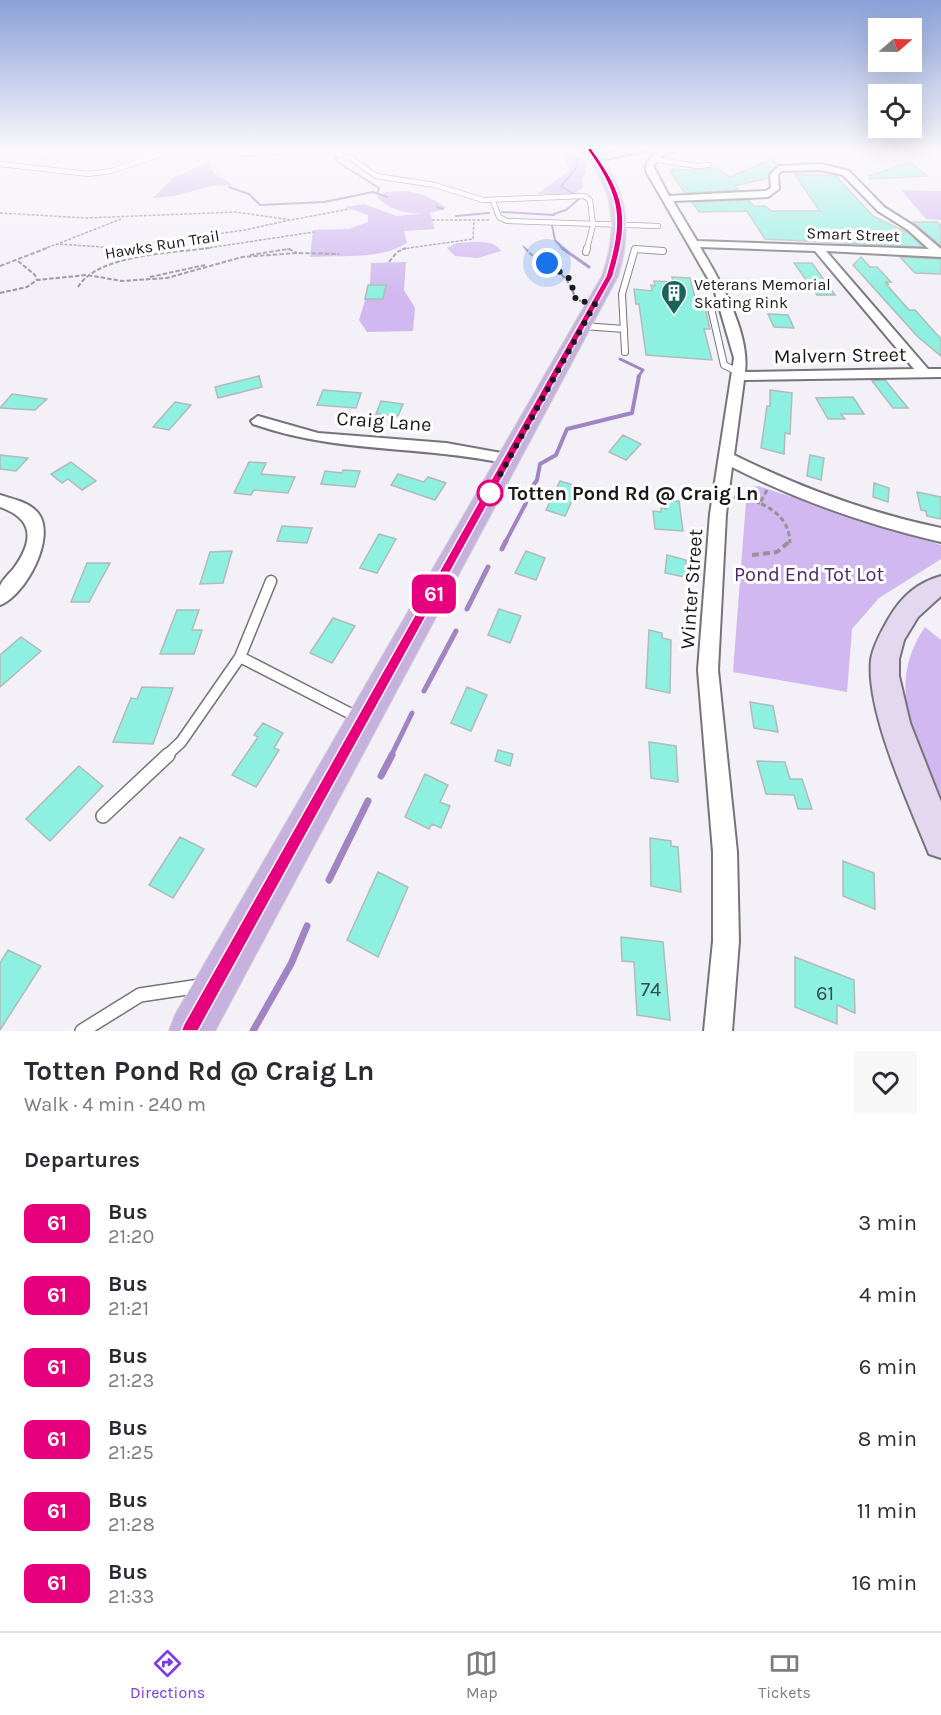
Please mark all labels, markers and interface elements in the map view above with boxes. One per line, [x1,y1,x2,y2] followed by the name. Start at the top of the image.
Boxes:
[868,18,922,72] north arrow
[868,18,922,138] map controls
[868,84,922,138] button: locate
[806,223,900,246] street label: Smart Street
[103,226,221,263] street label: Hawks Run Trail
[532,248,562,278] your location
[694,275,831,312] place label: Veterans Memorial Skating Rink
[659,278,689,316] building icon: Veterans Memorial Skating Rink
[773,343,907,368] street label: Malvern Street
[336,407,432,436] street label: Craig Lane
[477,480,503,506] marker: Totten Pond Rd @ Craig Ln
[508,482,758,505] place label: Totten Pond Rd @ Craig Ln
[676,528,707,650] street label: Winter Street
[734,563,884,586] park label: Pond End Tot Lot
[407,574,461,614] line badge: 61
[424,582,444,606] text: 61
[641,978,661,1001] house number: 74
[816,982,834,1005] house number: 61
[854,1051,917,1114] button: heart
[24,1054,375,1087] text: Totten Pond Rd @ Craig Ln
[24,1093,206,1116] text: Walk · 4 min · 240 m
[24,1147,140,1173] text: Departures
[108,1199,148,1225] text: Bus
[858,1210,917,1236] text: 3 min
[47,1211,67,1235] text: 61
[108,1225,154,1248] text: 21:20
[108,1271,148,1297] text: Bus
[859,1282,917,1308] text: 4 min
[47,1283,67,1307] text: 61
[108,1297,149,1320] text: 21:21
[108,1343,148,1369] text: Bus
[859,1354,917,1380] text: 6 min
[47,1355,67,1379] text: 61
[108,1369,154,1392] text: 21:23
[108,1415,148,1441] text: Bus
[858,1426,917,1452] text: 8 min
[47,1427,67,1451] text: 61
[108,1441,154,1464] text: 21:25
[108,1487,148,1513] text: Bus
[857,1498,917,1524] text: 11 min
[47,1499,67,1523] text: 61
[108,1513,155,1536] text: 21:28
[108,1559,148,1585] text: Bus
[851,1570,917,1596] text: 16 min
[47,1571,67,1595] text: 61
[108,1585,154,1608] text: 21:33
[130,1647,205,1702] tab: Directions
[465,1647,498,1702] tab: Map
[758,1647,811,1702] tab: Tickets

